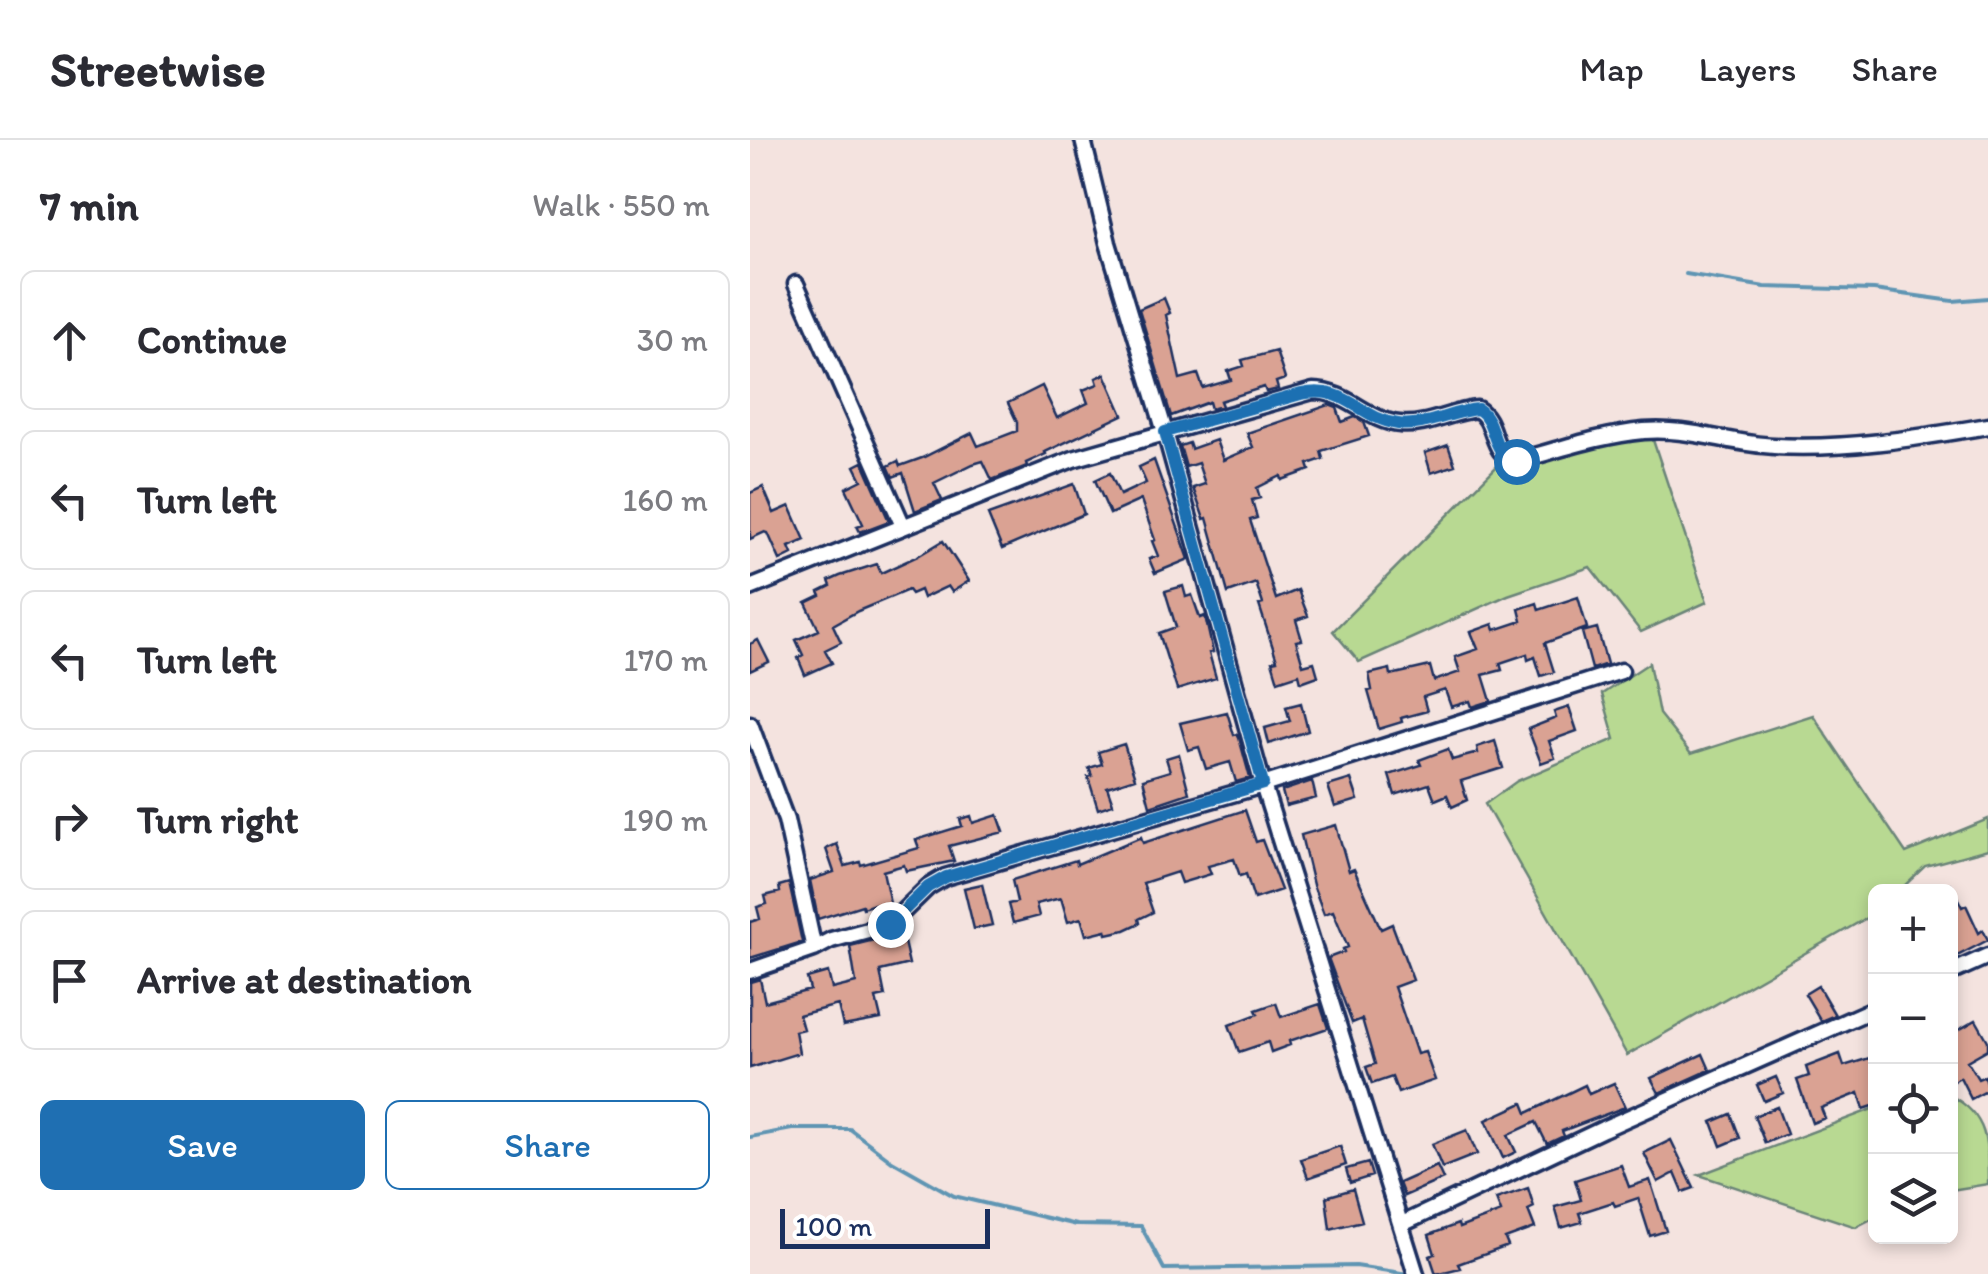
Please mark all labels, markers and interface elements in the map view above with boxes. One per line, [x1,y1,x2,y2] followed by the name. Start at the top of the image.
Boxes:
[50,40,266,98] text: Streetwise
[1580,48,1644,90] text: Map
[1699,48,1796,90] text: Layers
[1851,48,1938,90] text: Share
[40,180,139,231] text: 7 min
[532,186,710,224] text: Walk · 550 m
[42,313,97,368] icon: ahead
[137,317,287,363] text: Continue
[637,321,708,359] text: 30 m
[1494,439,1540,485] route start
[42,473,97,528] icon: left
[137,477,277,523] text: Turn left
[622,481,708,519] text: 160 m
[42,633,97,688] icon: left
[137,637,277,683] text: Turn left
[623,641,708,679] text: 170 m
[42,793,97,848] icon: right
[137,797,299,843] text: Turn right
[623,801,708,839] text: 190 m
[1868,884,1958,1244] map controls
[1868,884,1958,974] button: +
[868,902,914,948] route end
[42,953,97,1008] icon: arrive
[137,957,472,1003] text: Arrive at destination
[1868,974,1958,1064] button: −
[1868,1064,1958,1154] button: locate
[40,1100,365,1190] button: Save
[385,1100,710,1190] button: Share
[1868,1154,1958,1244] button: layers
[780,1204,990,1248] scale bar
[795,1209,872,1243] text: 100 m

